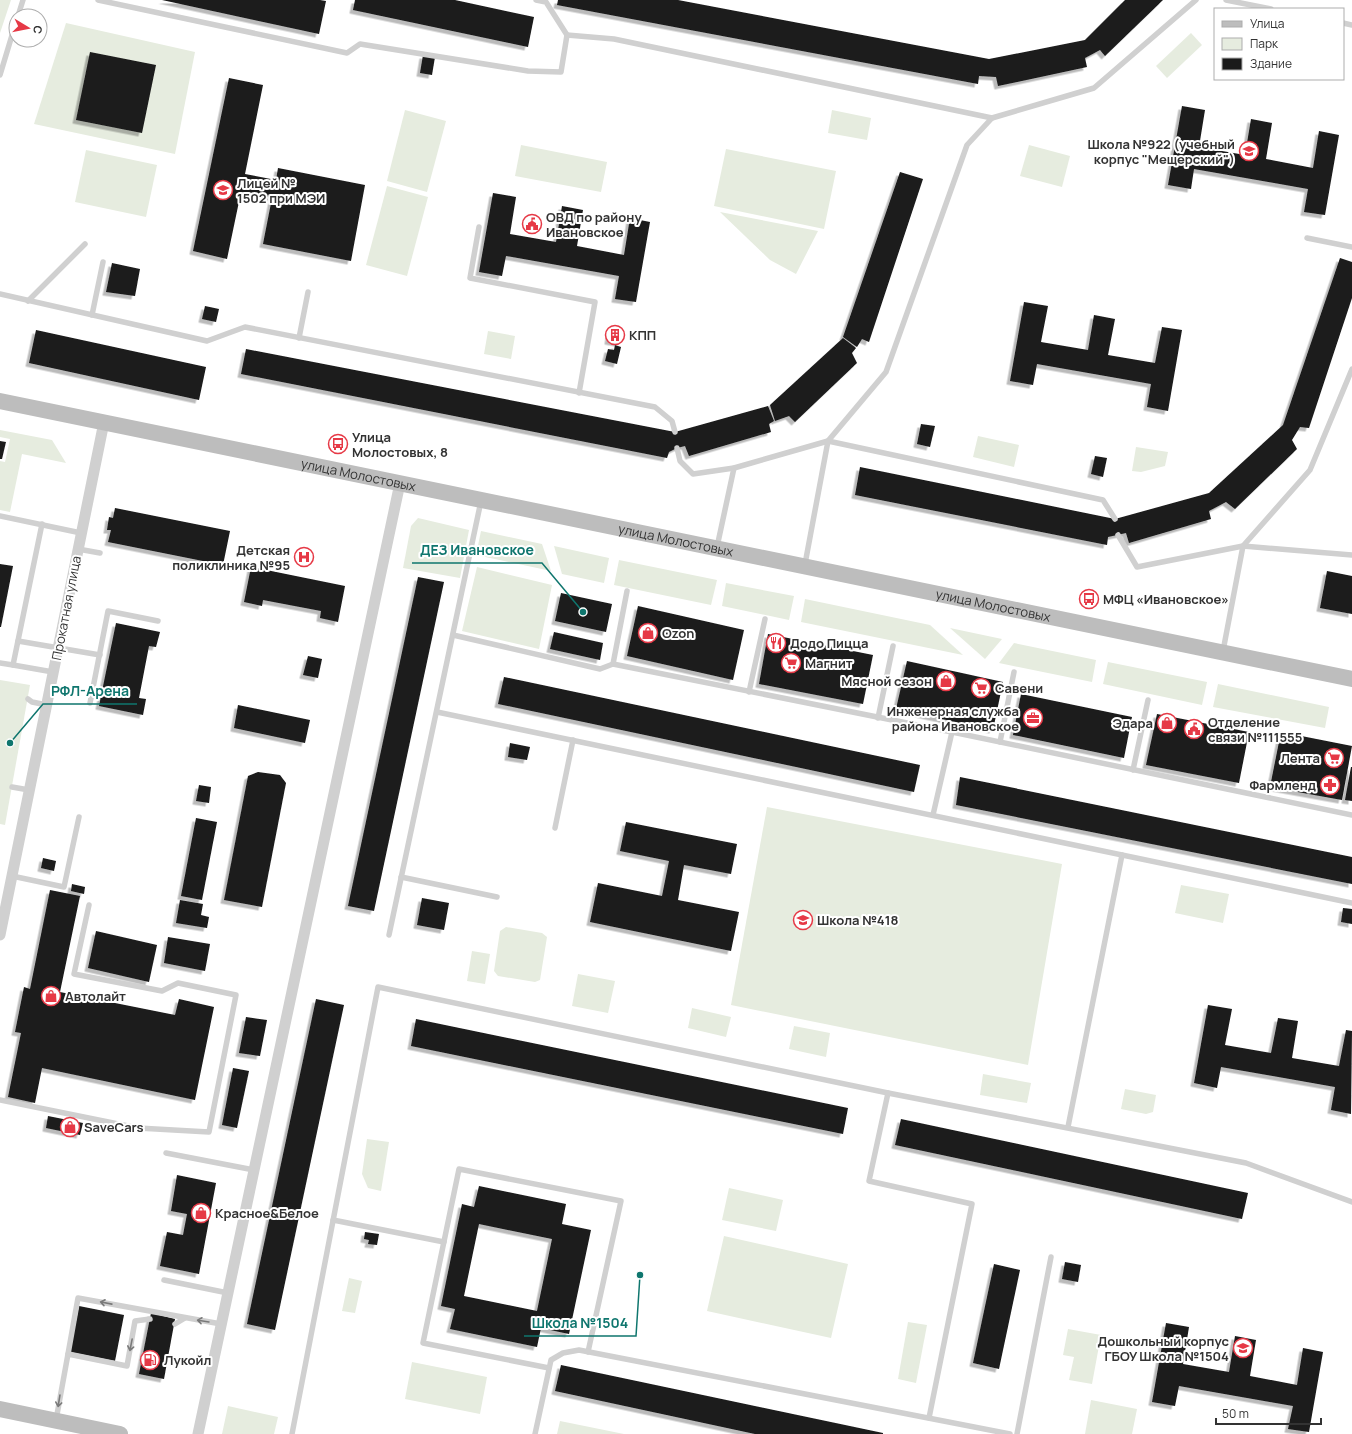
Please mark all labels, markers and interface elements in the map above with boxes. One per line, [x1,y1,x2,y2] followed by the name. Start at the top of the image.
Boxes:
[8,8,48,48] north arrow
[1214,8,1344,80] legend
[1250,15,1284,32] text: Улица
[30,25,46,35] text: С
[1250,35,1279,52] text: Парк
[1250,55,1292,72] text: Здание
[1087,135,1235,168] place label: Школа №922 (учебный корпус "Мещерский")
[1238,140,1260,162] school or university icon: Школа №922 (учебный корпус "Мещерский")
[237,174,325,207] place label: Лицей № 1502 при МЭИ
[212,179,234,201] school or university icon: Лицей № 1502 при МЭИ
[546,208,642,241] place label: ОВД по району Ивановское
[521,213,543,235] public building icon: ОВД по району Ивановское
[604,324,626,346] building icon: КПП
[629,326,656,344] place label: КПП
[352,428,448,461] place label: Улица Молостовых, 8
[327,433,349,455] bus stop icon: Улица Молостовых, 8
[299,454,418,495] street label: улица Молостовых
[617,519,735,561] street label: улица Молостовых
[412,537,542,563] callout: ДЕЗ Ивановское
[420,540,534,559] text: ДЕЗ Ивановское
[172,541,290,574] place label: Детская поликлиника №95
[293,546,315,568] hospital icon: Детская поликлиника №95
[47,554,85,662] street label: Прокатная улица
[934,585,1052,626] street label: улица Молостовых
[1078,588,1100,610] bus stop icon: МФЦ «Ивановское»
[1103,590,1229,608] place label: МФЦ «Ивановское»
[637,622,659,644] shop icon: Ozon
[662,624,694,642] place label: Ozon
[765,632,787,654] restaurant icon: Додо Пицца
[790,634,868,652] place label: Додо Пицца
[780,652,802,674] supermarket icon: Магнит
[805,654,853,672] place label: Магнит
[935,670,957,692] shop icon: Мясной сезон
[841,672,932,690] place label: Мясной сезон
[970,677,992,699] supermarket icon: Савени
[43,678,137,704] callout: РФЛ-Арена
[995,679,1043,697] place label: Савени
[51,681,129,700] text: РФЛ-Арена
[887,702,1019,735] place label: Инженерная служба района Ивановское
[1022,707,1044,729] office icon: Инженерная служба района Ивановское
[1156,712,1178,734] shop icon: Эдара
[1208,713,1302,746] place label: Отделение связи №111555
[1112,714,1153,732] place label: Эдара
[1183,718,1205,740] public building icon: Отделение связи №111555
[1323,747,1345,769] supermarket icon: Лента
[1280,749,1320,767] place label: Лента
[1319,774,1341,796] pharmacy icon: Фармленд
[1249,776,1316,794] place label: Фармленд
[792,909,814,931] school or university icon: Школа №418
[817,911,898,929] place label: Школа №418
[40,985,62,1007] shop icon: Автолайт
[65,987,126,1005] place label: Автолайт
[59,1116,81,1138] shop icon: SaveCars
[84,1118,144,1136] place label: SaveCars
[190,1202,212,1224] shop icon: Красное&Белое
[215,1204,319,1222] place label: Красное&Белое
[100,1299,113,1307] one-way arrow
[524,1310,636,1336] callout: Школа №1504
[532,1313,628,1332] text: Школа №1504
[197,1317,210,1325] one-way arrow
[1097,1332,1230,1365] place label: Дошкольный корпус ГБОУ Школа №1504
[1232,1337,1254,1359] school or university icon: Дошкольный корпус ГБОУ Школа №1504
[127,1338,135,1351] one-way arrow
[139,1349,161,1371] fuel station icon: Лукойл
[164,1351,211,1369] place label: Лукойл
[55,1394,63,1407] one-way arrow
[1216,1400,1321,1426] scale bar
[1222,1405,1249,1422] text: 50 m

